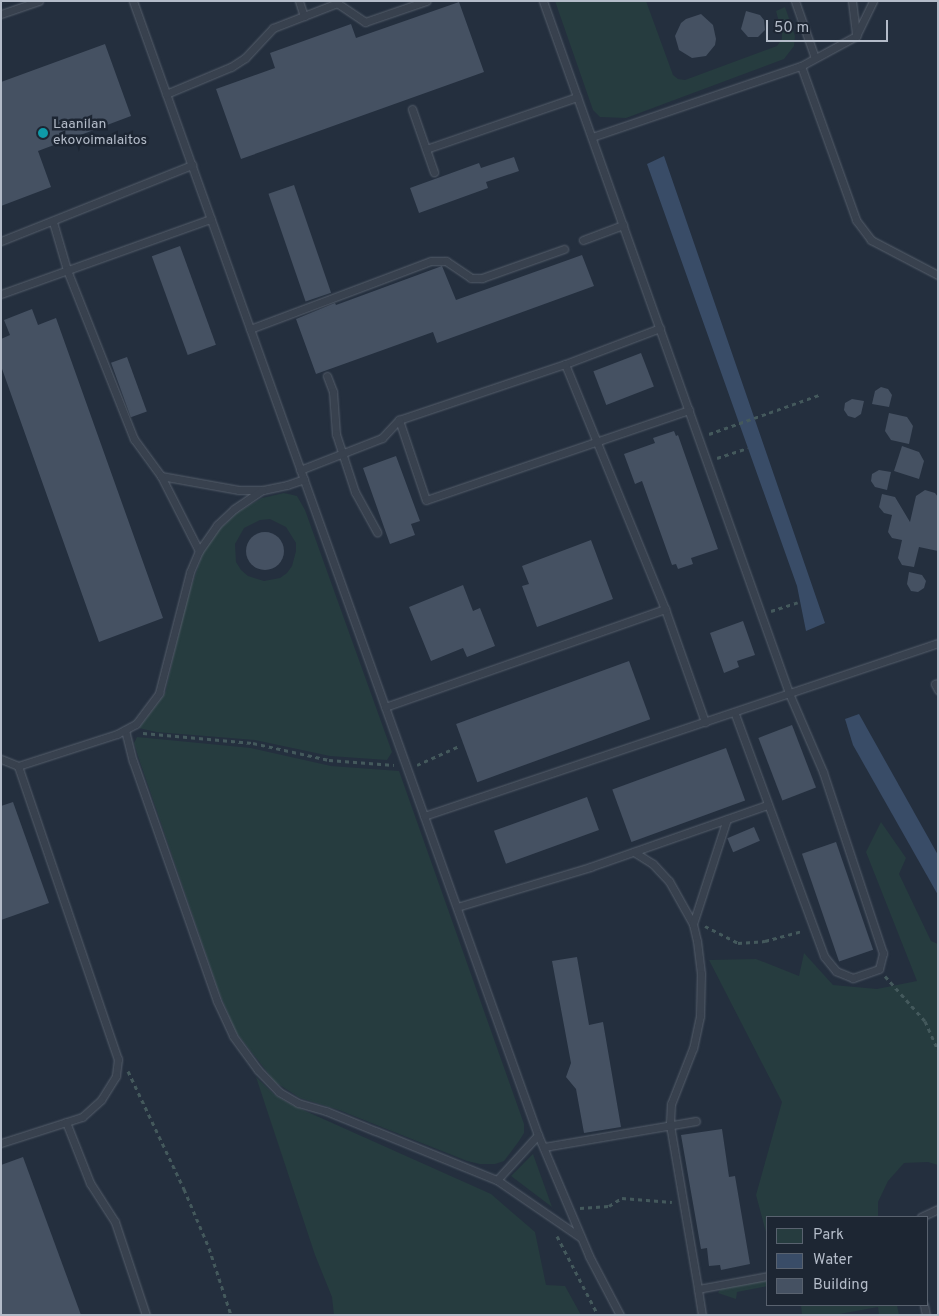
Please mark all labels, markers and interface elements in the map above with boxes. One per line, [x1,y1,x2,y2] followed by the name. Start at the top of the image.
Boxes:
[769,10,892,42] scale bar
[774,19,809,38] text: 50 m
[53,117,147,150] place label: Laanilan ekovoimalaitos
[37,127,49,139] marker: Laanilan ekovoimalaitos
[766,1216,929,1306] legend
[813,1226,844,1245] text: Park
[813,1251,852,1270] text: Water
[813,1276,868,1295] text: Building

